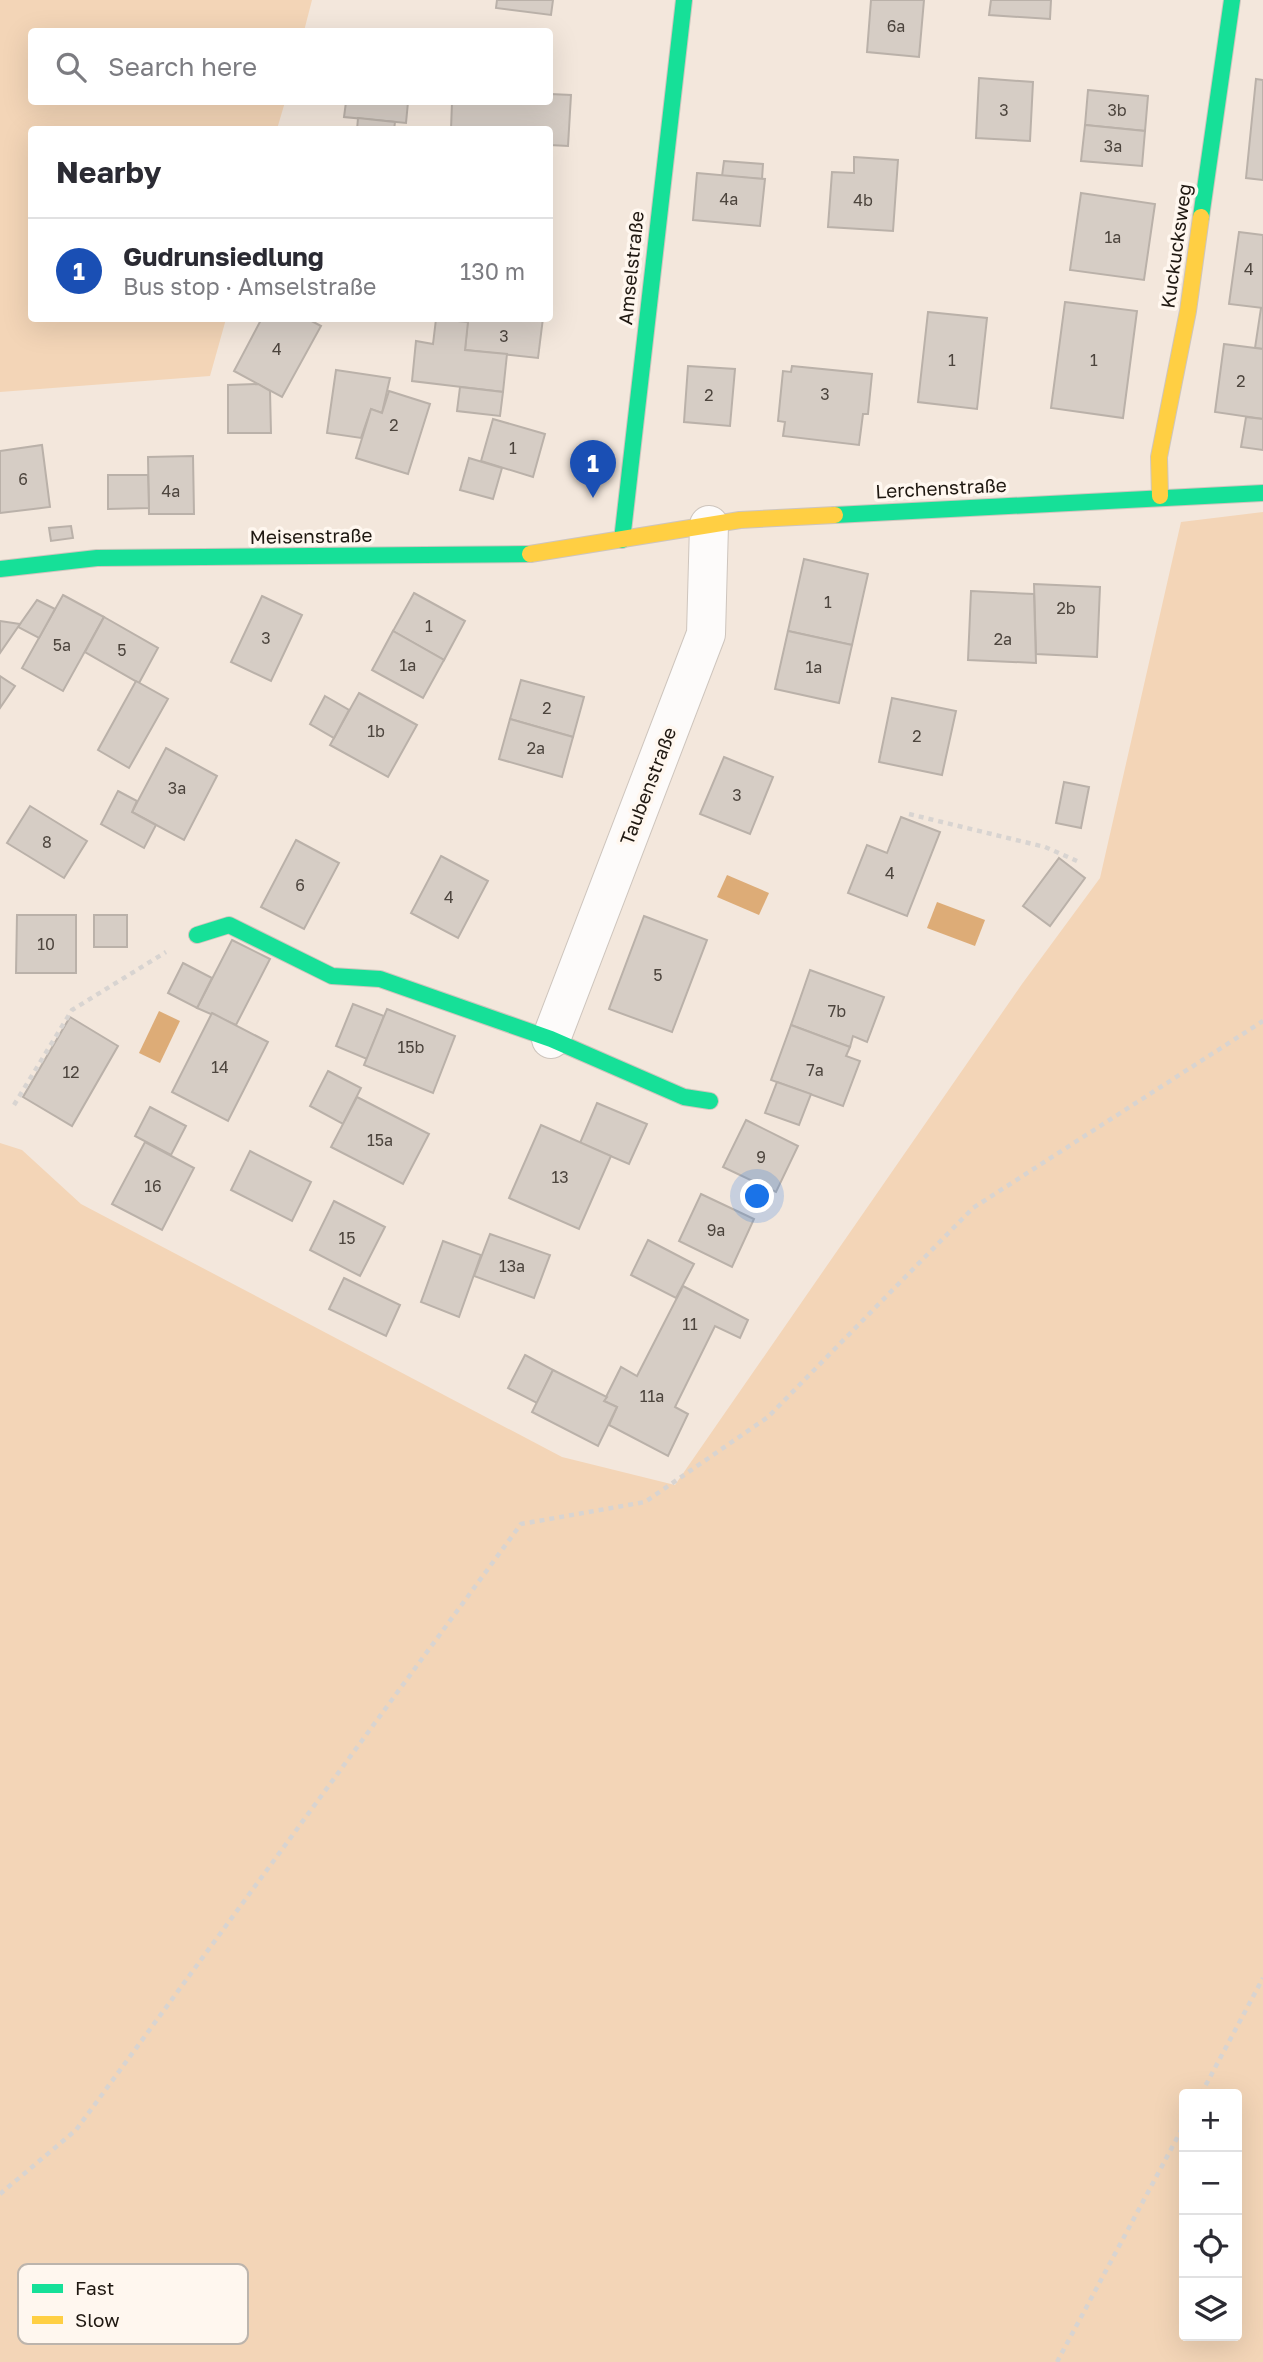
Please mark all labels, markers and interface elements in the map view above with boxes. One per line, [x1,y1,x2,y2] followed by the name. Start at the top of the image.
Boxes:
[887,16,905,36] house number: 6a
[28,28,553,105] search box
[52,48,90,86] icon: search
[108,51,257,82] text: Search here
[999,100,1009,120] house number: 3
[1107,100,1127,120] house number: 3b
[1104,136,1122,156] house number: 3a
[56,154,161,190] text: Nearby
[1155,182,1196,310] street label: Kuckucksweg
[720,189,738,209] house number: 4a
[853,190,873,210] house number: 4b
[613,210,648,326] street label: Amselstraße
[1105,227,1121,247] house number: 1a
[123,241,324,272] text: Gudrunsiedlung
[73,257,85,285] text: 1
[460,257,525,285] text: 130 m
[1244,259,1254,279] house number: 4
[123,272,376,300] text: Bus stop · Amselstraße
[499,326,509,346] house number: 3
[272,339,282,359] house number: 4
[948,350,956,370] house number: 1
[1090,350,1098,370] house number: 1
[1236,371,1246,391] house number: 2
[820,384,830,404] house number: 3
[704,385,714,405] house number: 2
[389,415,399,435] house number: 2
[509,438,517,458] house number: 1
[570,440,616,498] pin: 1
[18,469,28,489] house number: 6
[875,473,1007,502] street label: Lerchenstraße
[162,481,180,501] house number: 4a
[249,523,373,548] street label: Meisenstraße
[824,592,832,612] house number: 1
[1056,598,1076,618] house number: 2b
[425,616,433,636] house number: 1
[261,628,271,648] house number: 3
[994,629,1012,649] house number: 2a
[53,635,71,655] house number: 5a
[117,640,127,660] house number: 5
[400,655,416,675] house number: 1a
[806,657,822,677] house number: 1a
[542,698,552,718] house number: 2
[367,721,385,741] house number: 1b
[615,724,681,848] street label: Taubenstraße
[912,726,922,746] house number: 2
[527,738,545,758] house number: 2a
[168,778,186,798] house number: 3a
[732,785,742,805] house number: 3
[42,832,52,852] house number: 8
[885,863,895,883] house number: 4
[295,875,305,895] house number: 6
[444,887,454,907] house number: 4
[37,934,55,954] house number: 10
[653,965,663,985] house number: 5
[828,1001,846,1021] house number: 7b
[398,1037,425,1057] house number: 15b
[211,1057,229,1077] house number: 14
[806,1060,824,1080] house number: 7a
[62,1062,80,1082] house number: 12
[367,1130,393,1150] house number: 15a
[756,1147,766,1167] house number: 9
[551,1167,569,1187] house number: 13
[144,1176,162,1196] house number: 16
[740,1179,774,1213] your location
[707,1220,725,1240] house number: 9a
[338,1228,356,1248] house number: 15
[499,1256,525,1276] house number: 13a
[682,1314,698,1334] house number: 11
[640,1386,664,1406] house number: 11a
[1179,2089,1242,2341] map controls
[1179,2089,1242,2152] button: +
[1179,2152,1242,2215] button: −
[1179,2215,1242,2278] button: locate
[18,2264,248,2344] legend
[75,2276,114,2299] text: Fast
[1179,2278,1242,2341] button: layers
[75,2308,120,2331] text: Slow

